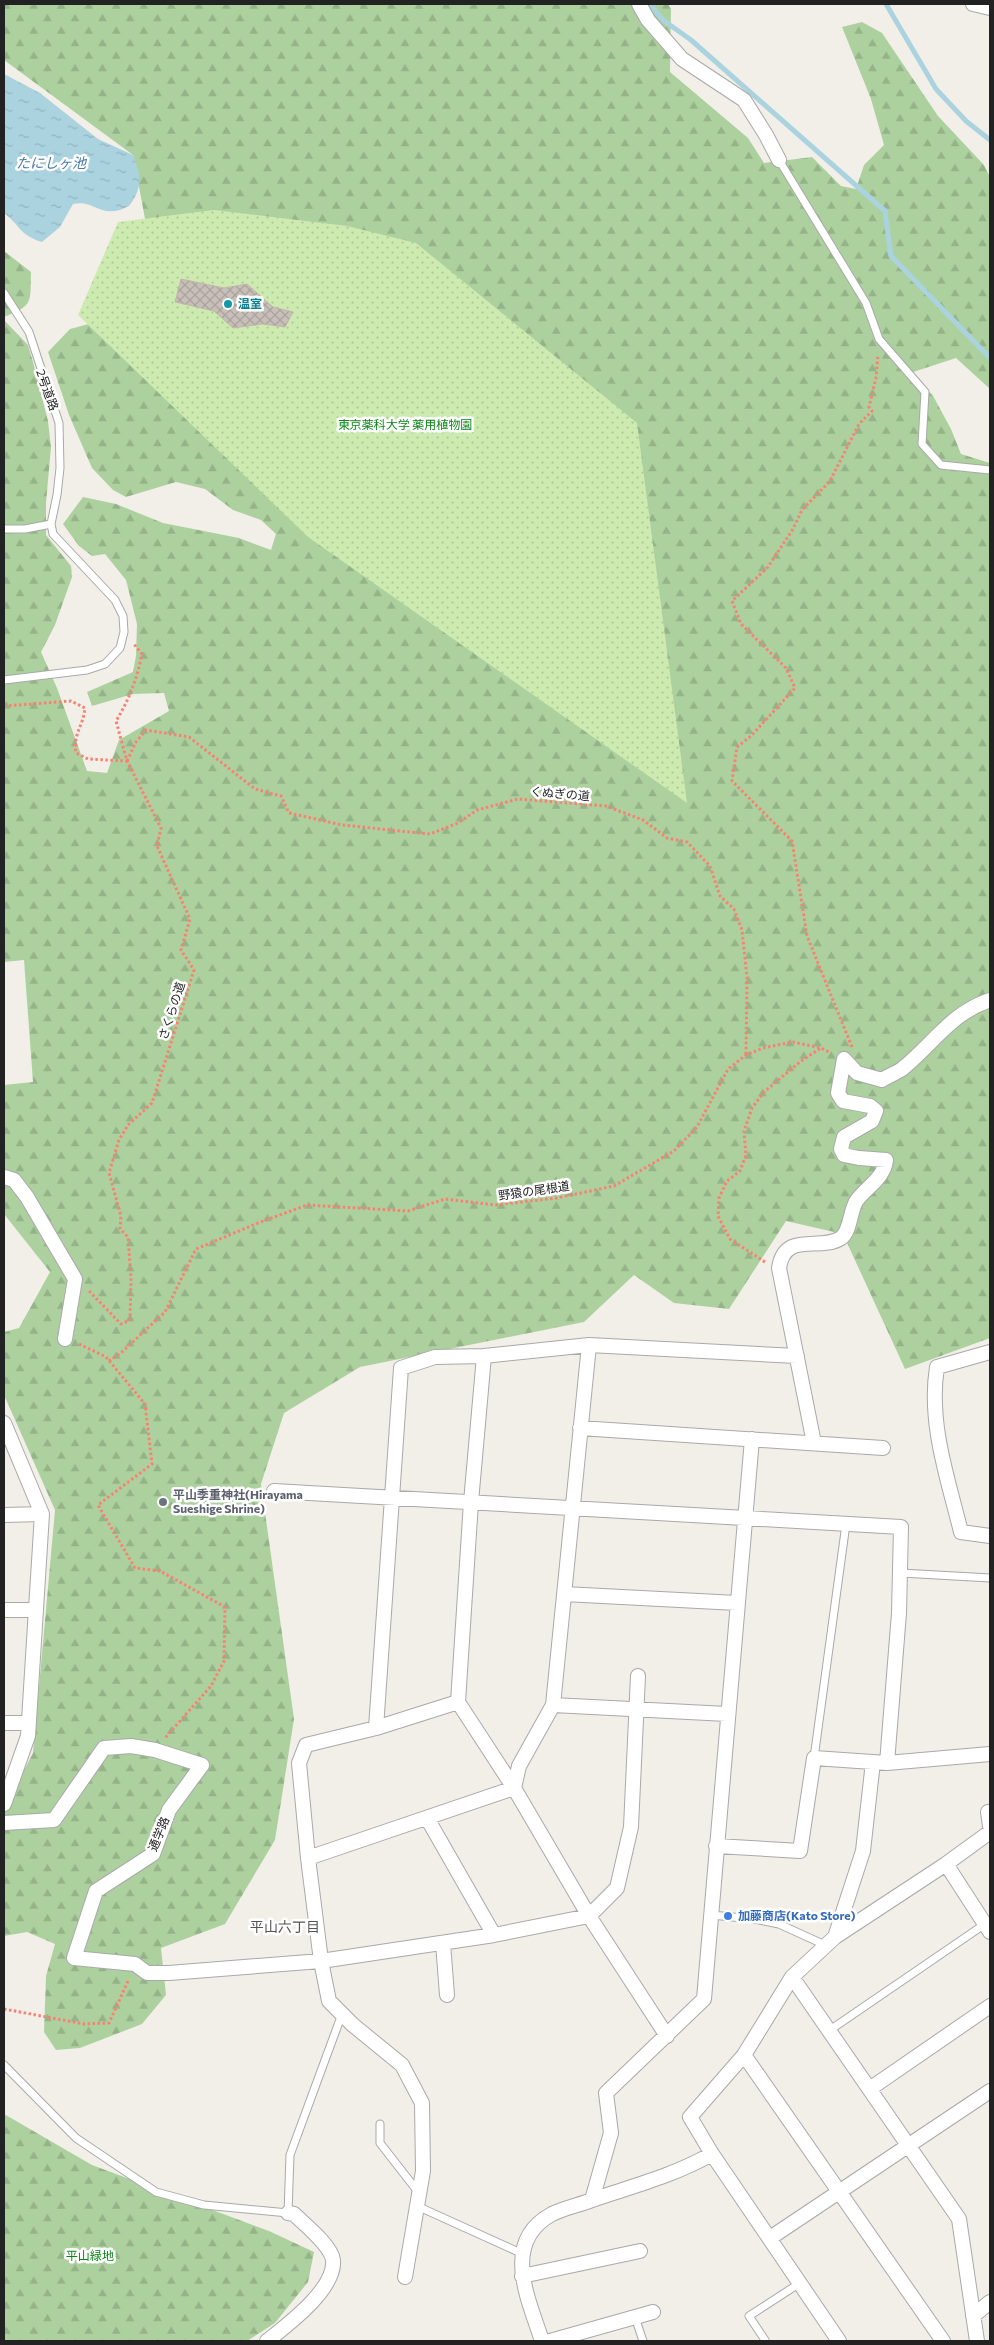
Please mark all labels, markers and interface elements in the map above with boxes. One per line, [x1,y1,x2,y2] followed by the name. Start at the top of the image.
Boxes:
[16,154,88,171] water label: たにしヶ池
[238,296,262,310] place label: 温室
[222,298,234,310] marker: 温室
[34,367,62,412] street label: 2号道路
[338,417,472,431] park label: 東京薬科大学 薬用植物園
[530,783,590,803] street label: くぬぎの道
[155,980,187,1041] street label: さくらの道
[497,1178,570,1202] street label: 野猿の尾根道
[173,1487,303,1515] place label: 平山季重神社(Hirayama Sueshige Shrine)
[157,1496,169,1508] marker: 平山季重神社(Hirayama Sueshige Shrine)
[145,1814,171,1853] street label: 通学路
[738,1908,856,1922] place label: 加藤商店(Kato Store)
[722,1910,734,1922] marker: 加藤商店(Kato Store)
[250,1918,320,1935] district label: 平山六丁目
[66,2248,114,2262] park label: 平山緑地

